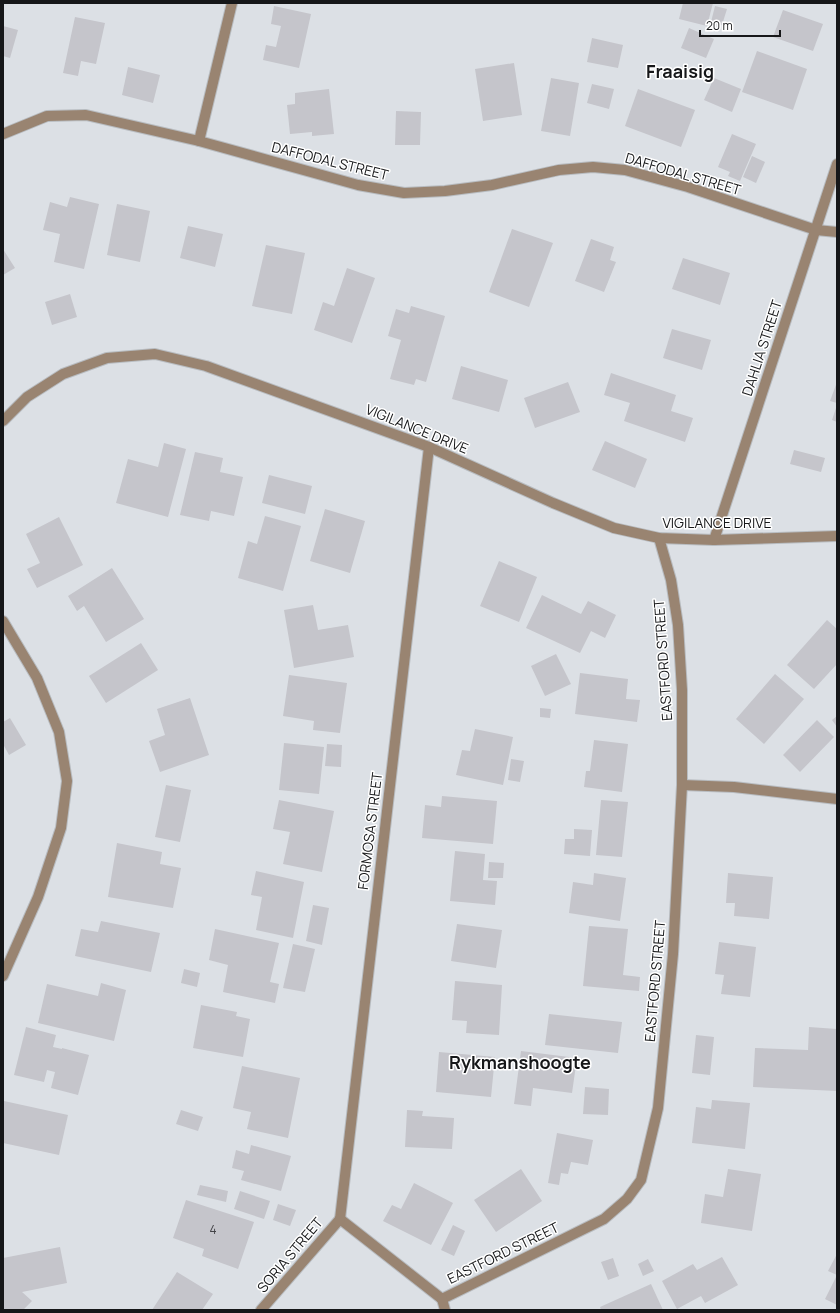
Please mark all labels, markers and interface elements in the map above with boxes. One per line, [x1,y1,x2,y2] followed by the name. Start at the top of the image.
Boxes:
[700,12,780,38] scale bar
[706,17,733,34] text: 20 m
[646,59,714,83] district label: Fraaisig
[270,137,391,184] street label: DAFFODAL STREET
[623,148,744,199] street label: DAFFODAL STREET
[737,297,786,398] street label: DAHLIA STREET
[363,399,471,458] street label: VIGILANCE DRIVE
[662,513,772,532] street label: VIGILANCE DRIVE
[649,598,676,721] street label: EASTFORD STREET
[353,770,386,891] street label: FORMOSA STREET
[640,919,669,1042] street label: EASTFORD STREET
[449,1050,591,1074] district label: Rykmanshoogte
[253,1213,327,1296] street label: SORIA STREET
[444,1217,562,1288] street label: EASTFORD STREET
[209,1221,217,1238] house number: 4

